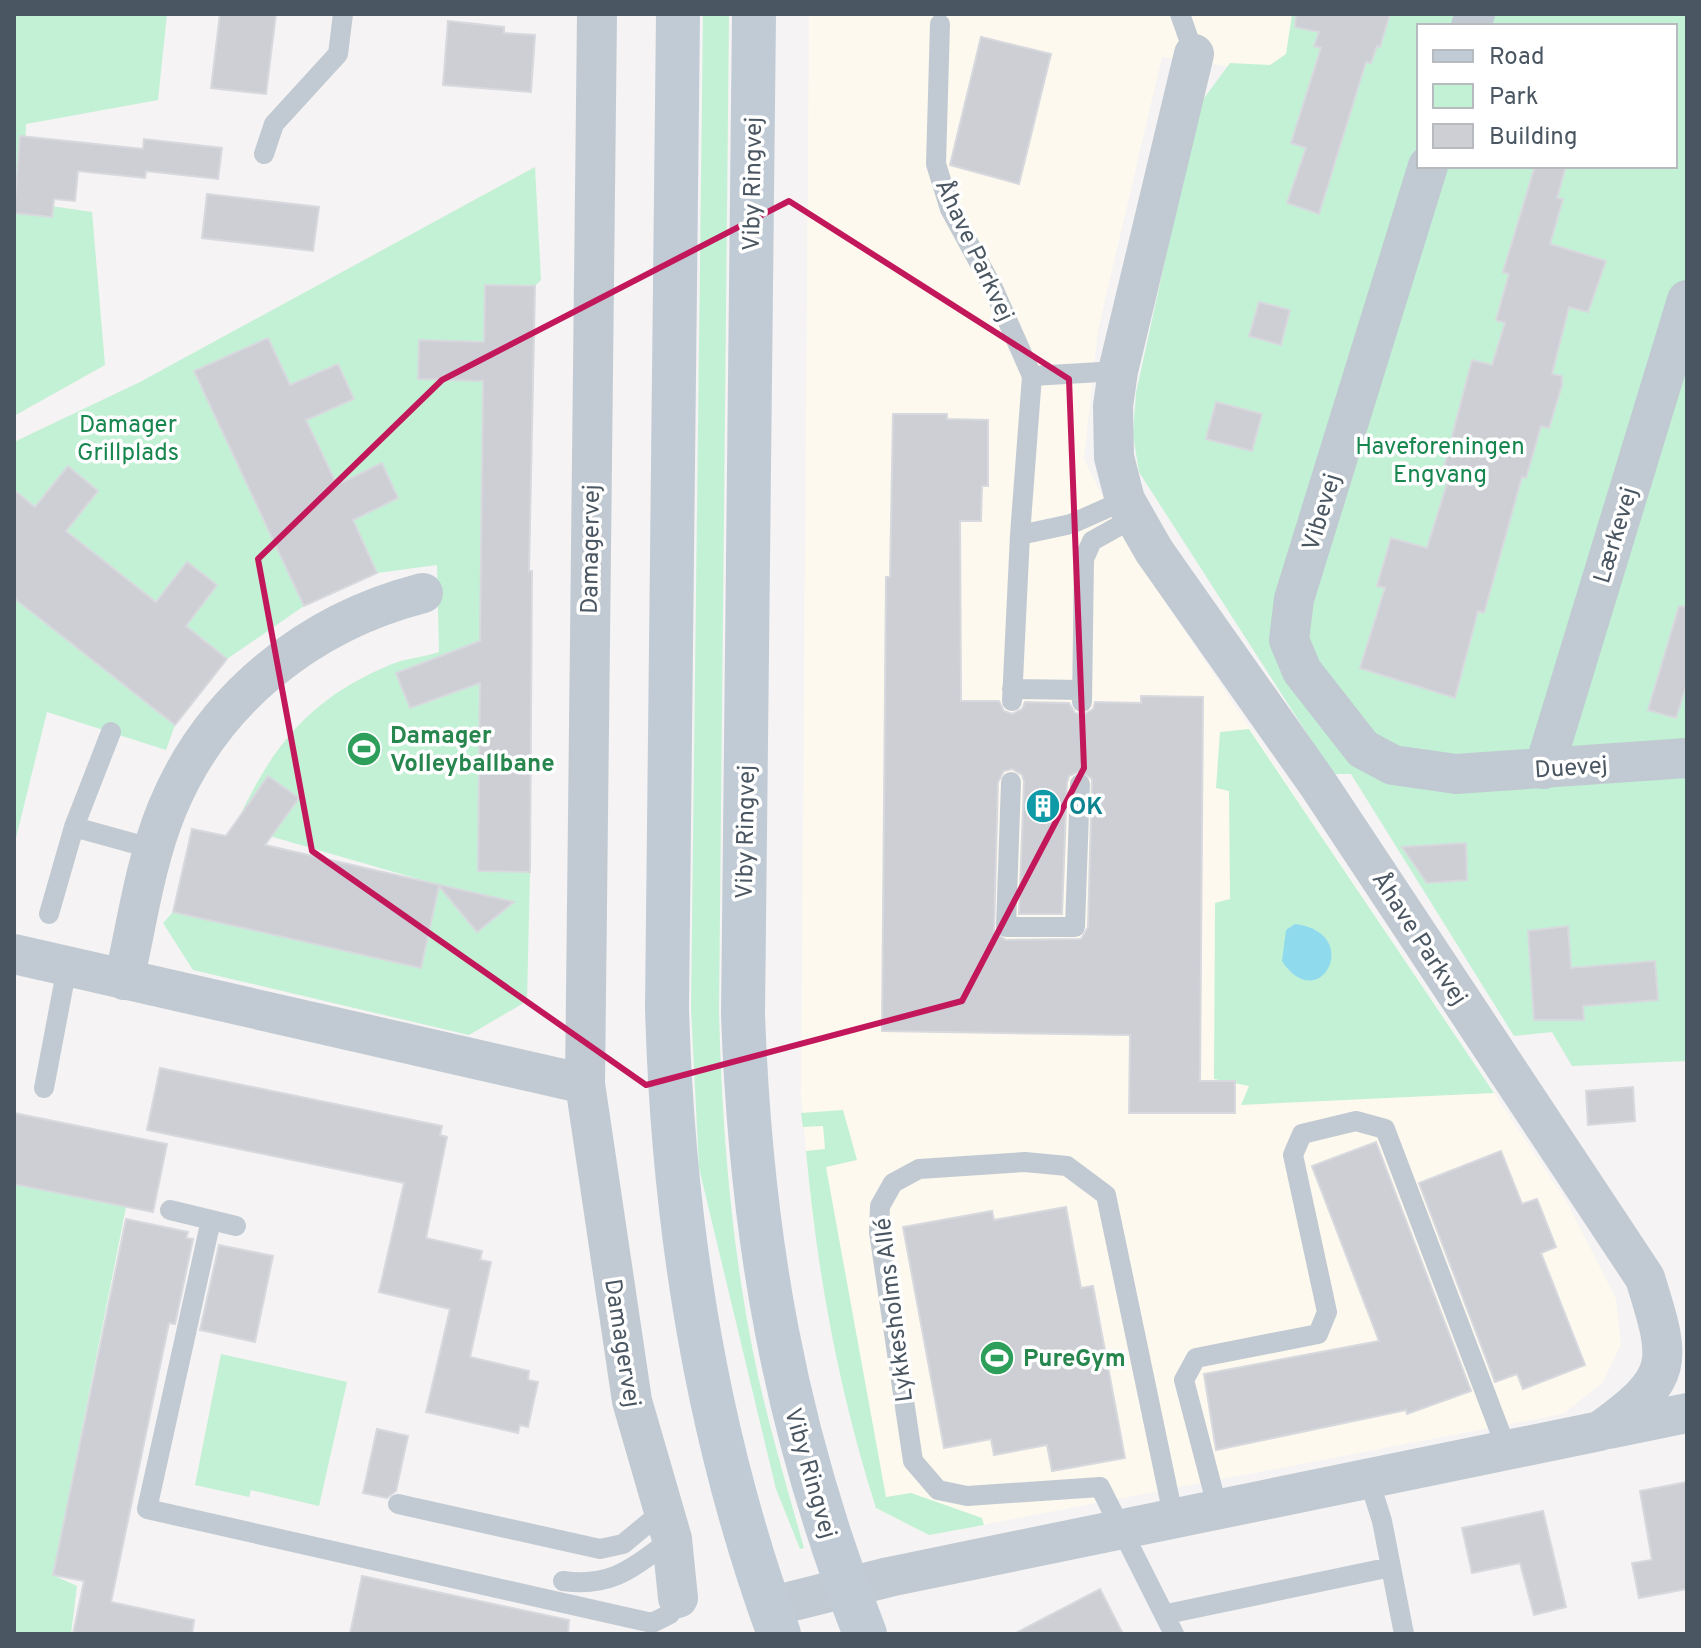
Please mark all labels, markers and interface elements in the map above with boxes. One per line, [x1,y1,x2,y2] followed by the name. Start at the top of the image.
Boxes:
[1417,24,1677,168] legend
[1489,43,1545,73] text: Road
[1489,83,1539,113] text: Park
[738,117,770,251] street label: Viby Ringvej
[1489,123,1578,153] text: Building
[927,174,1020,327] street label: Åhave Parkvej
[77,411,179,469] park label: Damager Grillplads
[1355,433,1525,491] park label: Haveforeningen Engvang
[1297,470,1349,555] street label: Vibevej
[576,484,608,614] street label: Damagervej
[1588,484,1646,587] street label: Lærkevej
[390,722,555,780] place label: Damager Volleyballbane
[345,730,383,768] sports icon: Damager Volleyballbane
[1533,751,1609,787] street label: Duevej
[731,765,763,899] street label: Viby Ringvej
[1024,787,1062,825] building icon: OK
[1069,793,1103,823] place label: OK
[1364,866,1474,1012] street label: Åhave Parkvej
[869,1216,921,1404] street label: Lykkesholms Allé
[596,1277,646,1410] street label: Damagervej
[978,1339,1016,1377] sports icon: PureGym
[1023,1345,1126,1375] place label: PureGym
[776,1405,842,1542] street label: Viby Ringvej

